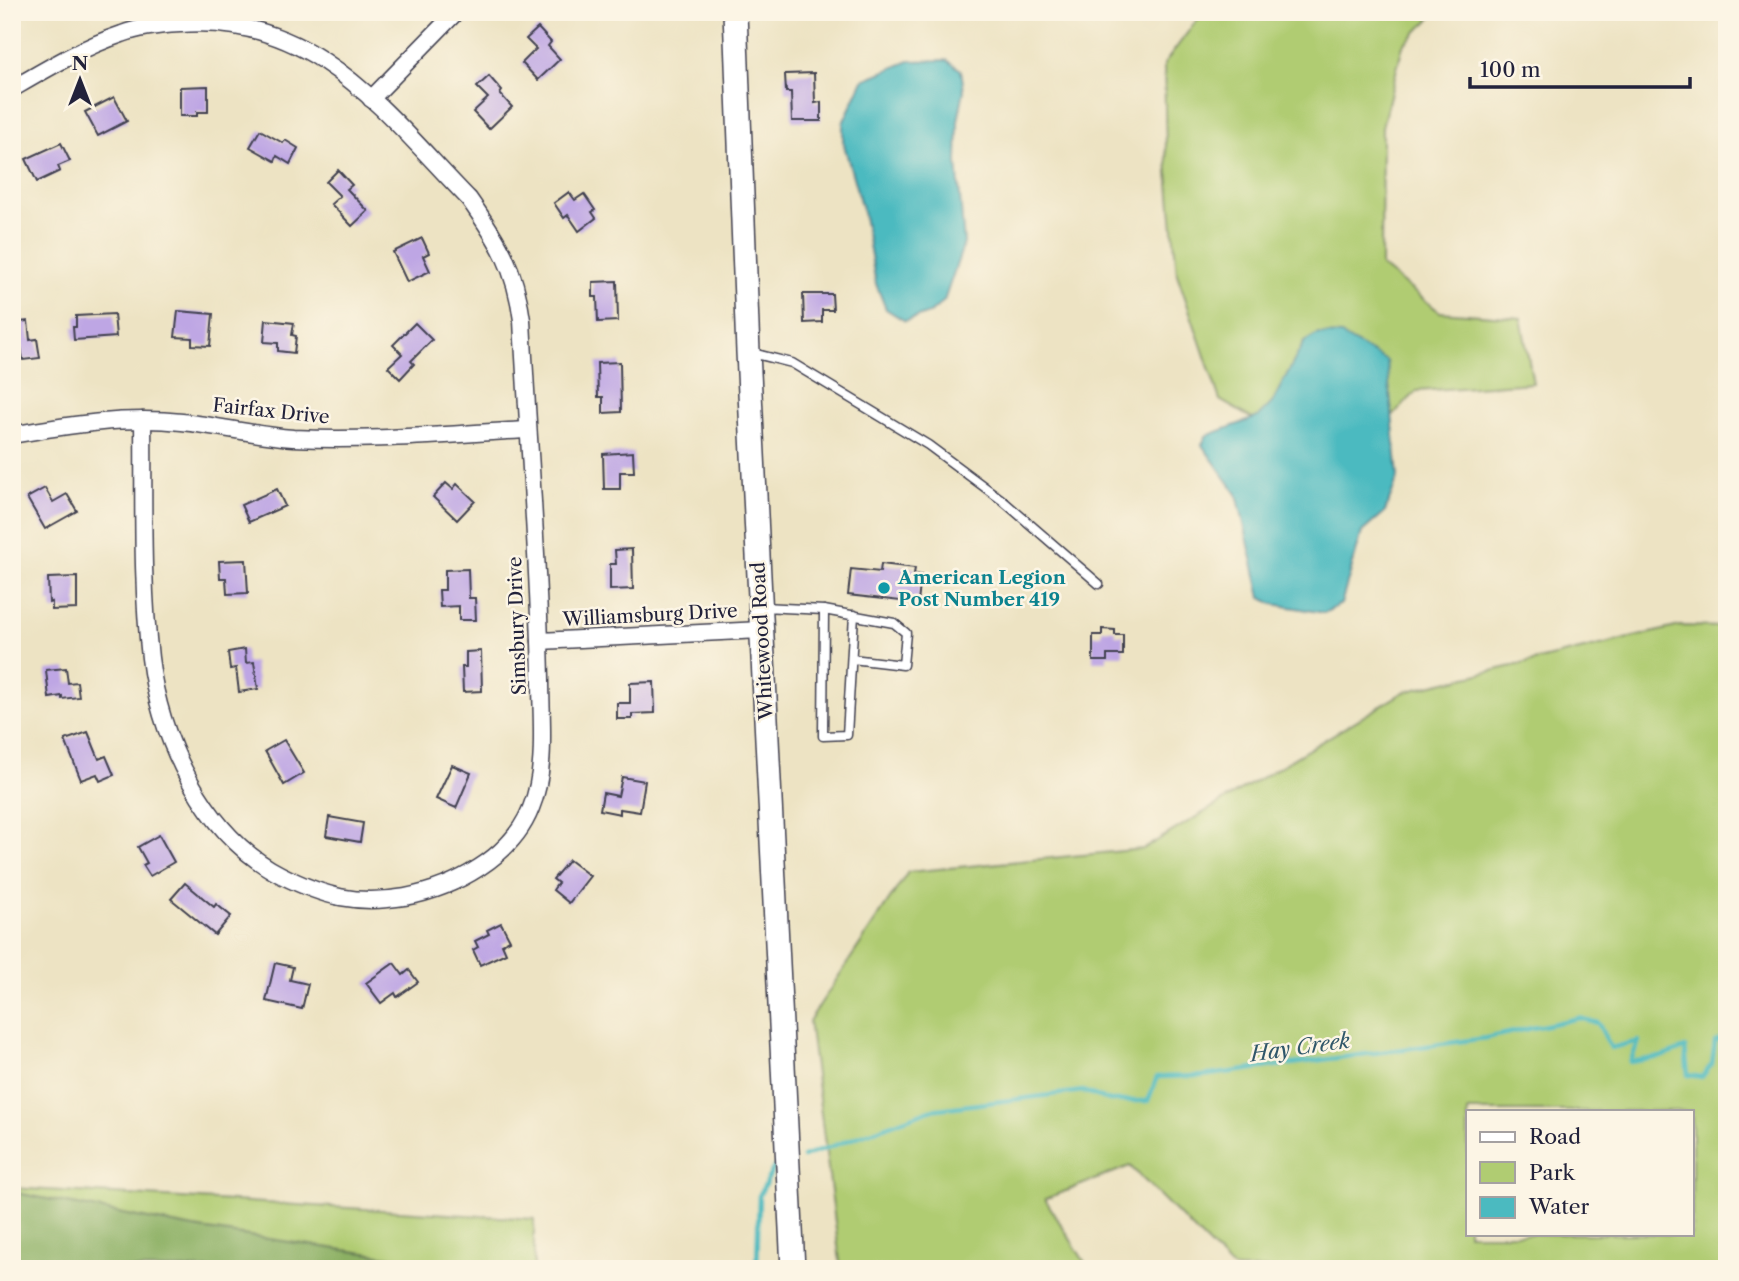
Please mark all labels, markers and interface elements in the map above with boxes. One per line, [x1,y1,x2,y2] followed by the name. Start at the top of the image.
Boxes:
[46,46,116,116] north arrow
[1470,46,1690,90] scale bar
[72,52,88,75] text: N
[1480,57,1541,82] text: 100 m
[211,393,331,429] street label: Fairfax Drive
[503,556,531,696] street label: Simsbury Drive
[746,561,778,722] street label: Whitewood Road
[897,566,1066,611] place label: American Legion Post Number 419
[876,580,892,596] marker: American Legion Post Number 419
[561,599,738,631] street label: Williamsburg Drive
[1247,1028,1352,1067] water label: Hay Creek
[1466,1110,1694,1236] legend
[1529,1124,1581,1149] text: Road
[1529,1160,1575,1185] text: Park
[1528,1194,1589,1219] text: Water

